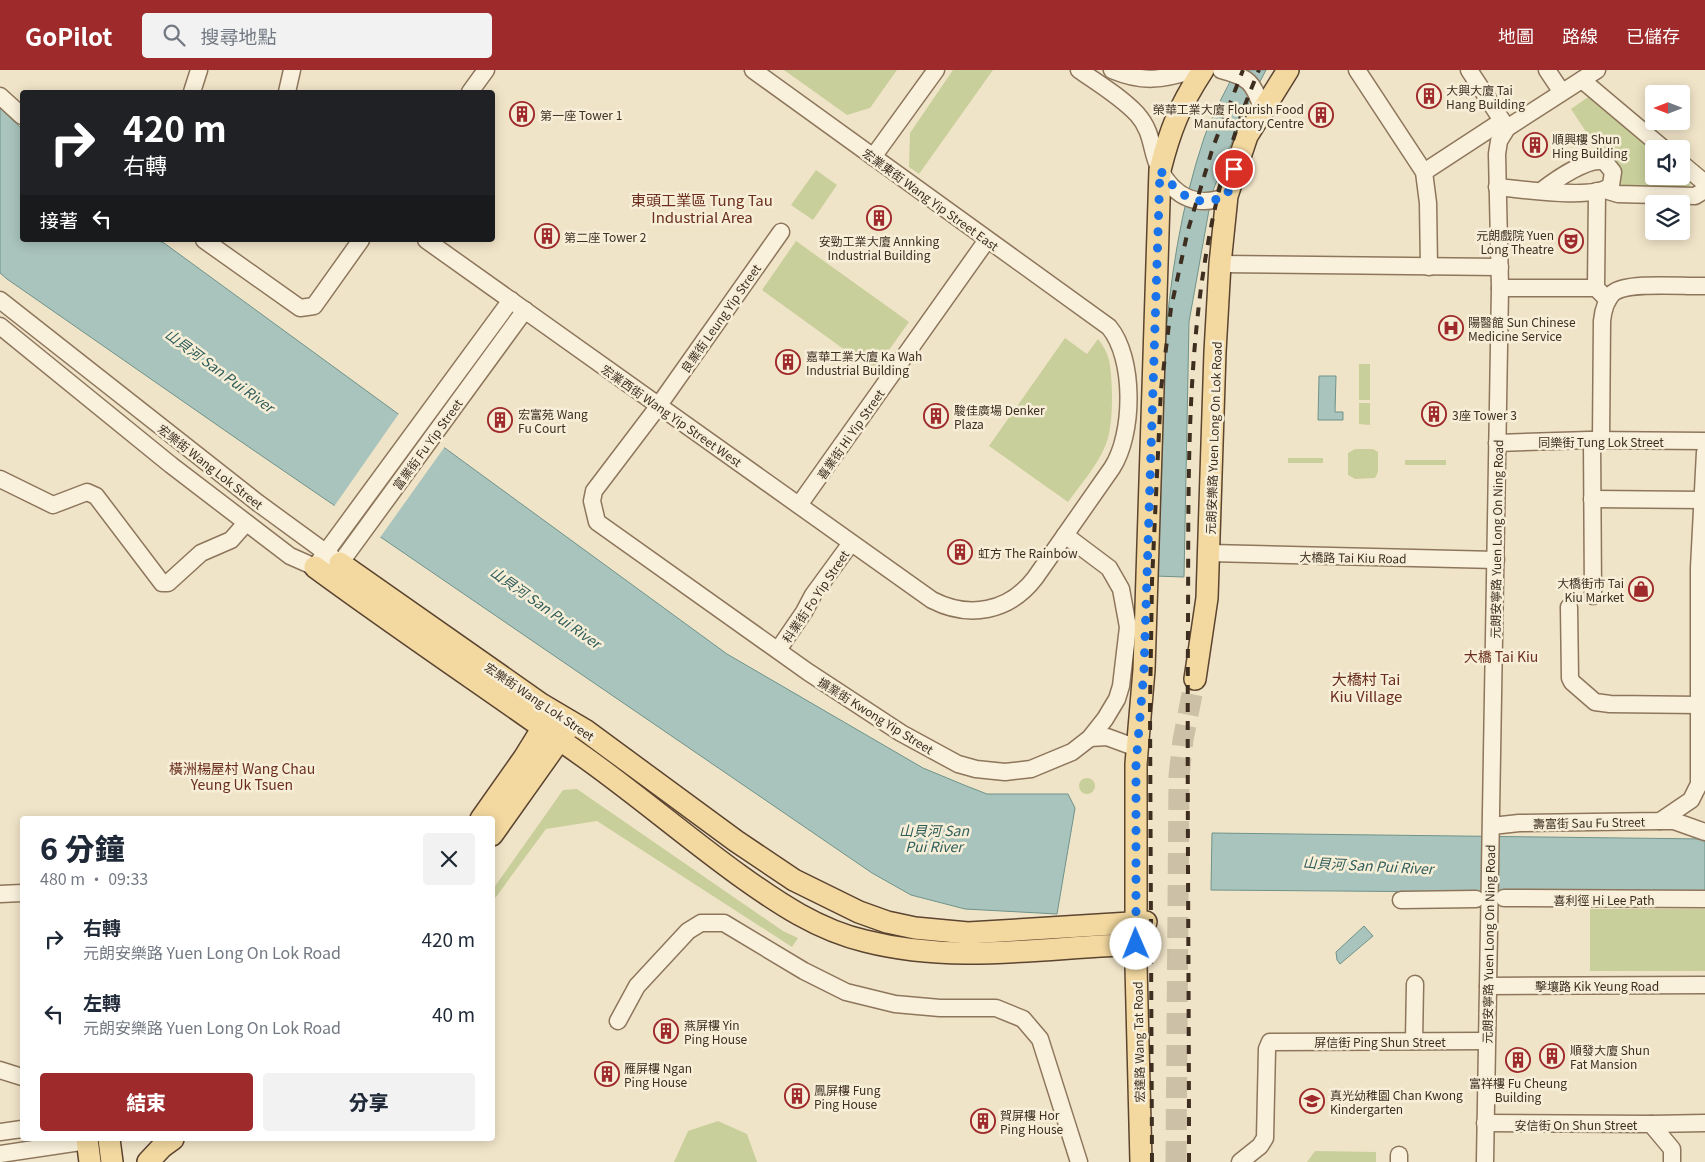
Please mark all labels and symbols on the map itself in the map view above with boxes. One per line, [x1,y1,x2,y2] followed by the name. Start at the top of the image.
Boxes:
[1446,81,1525,112] place label: 大興大廈 Tai Hang Building
[1416,83,1442,109] building icon: 大興大廈 Tai Hang Building
[1645,85,1690,130] north arrow
[1153,100,1304,131] place label: 榮華工業大廈 Flourish Food Manufactory Centre
[509,101,535,127] building icon: 第一座 Tower 1
[1308,102,1334,128] building icon: 榮華工業大廈 Flourish Food Manufactory Centre
[540,106,622,123] place label: 第一座 Tower 1
[1552,130,1628,161] place label: 順興樓 Shun Hing Building
[1522,132,1548,158] building icon: 順興樓 Shun Hing Building
[860,144,1003,254] street label: 宏業東街 Wang Yip Street East
[1213,148,1255,190] pin
[631,189,773,227] district label: 東頭工業區 Tung Tau Industrial Area
[866,205,892,231] building icon: 安勁工業大廈 Annking Industrial Building
[534,223,560,249] building icon: 第二座 Tower 2
[1476,226,1554,257] place label: 元朗戲院 Yuen Long Theatre
[564,228,647,245] place label: 第二座 Tower 2
[1558,228,1584,254] theatre icon: 元朗戲院 Yuen Long Theatre
[819,232,940,263] place label: 安勁工業大廈 Annking Industrial Building
[676,260,764,376] street label: 良業街 Leung Yip Street
[1468,313,1576,344] place label: 陽醫館 Sun Chinese Medicine Service
[1438,315,1464,341] hospital icon: 陽醫館 Sun Chinese Medicine Service
[161,324,281,418] water label: 山貝河 San Pui River
[1201,341,1225,535] street label: 元朗安樂路 Yuen Long On Lok Road
[806,347,922,378] place label: 嘉華工業大廈 Ka Wah Industrial Building
[775,349,801,375] building icon: 嘉華工業大廈 Ka Wah Industrial Building
[599,360,746,470] street label: 宏業西街 Wang Yip Street West
[812,385,888,483] street label: 喜業街 Hi Yip Street
[388,395,466,493] street label: 富業街 Fu Yip Street
[954,401,1045,432] place label: 駿佳廣場 Denker Plaza
[1421,401,1447,427] building icon: 3座 Tower 3
[923,403,949,429] building icon: 駿佳廣場 Denker Plaza
[518,405,588,436] place label: 宏富苑 Wang Fu Court
[1452,406,1517,423] place label: 3座 Tower 3
[487,407,513,433] building icon: 宏富苑 Wang Fu Court
[155,420,267,513] street label: 宏樂街 Wang Lok Street
[1538,433,1664,450] street label: 同樂街 Tung Lok Street
[1486,439,1506,639] street label: 元朗安寧路 Yuen Long On Ning Road
[947,539,973,565] building icon: 虹方 The Rainbow
[978,544,1078,561] place label: 虹方 The Rainbow
[778,546,853,646] street label: 科業街 Fo Yip Street
[1299,548,1407,566] street label: 大橋路 Tai Kiu Road
[487,561,607,654] water label: 山貝河 San Pui River
[1557,574,1624,605] place label: 大橋街市 Tai Kiu Market
[1628,576,1654,602] shop icon: 大橋街市 Tai Kiu Market
[1464,646,1538,666] district label: 大橋 Tai Kiu
[482,658,599,744] street label: 宏樂街 Wang Lok Street
[1330,668,1402,706] district label: 大橋村 Tai Kiu Village
[815,673,937,758] street label: 擴業街 Kwong Yip Street
[169,758,315,794] district label: 橫洲楊屋村 Wang Chau Yeung Uk Tsuen
[1533,813,1646,831] street label: 壽富街 Sau Fu Street
[899,820,969,856] water label: 山貝河 San Pui River
[1478,844,1498,1044] street label: 元朗安寧路 Yuen Long On Ning Road
[1302,852,1436,879] water label: 山貝河 San Pui River
[1553,891,1655,908] street label: 喜利徑 Hi Lee Path
[1109,917,1161,969] position arrow
[1535,977,1659,994] street label: 擊壤路 Kik Yeung Road
[1128,981,1148,1103] street label: 宏達路 Wang Tat Road
[684,1016,748,1047] place label: 燕屏樓 Yin Ping House
[653,1018,679,1044] building icon: 燕屏樓 Yin Ping House
[1314,1033,1446,1050] street label: 屏信街 Ping Shun Street
[1570,1041,1650,1072] place label: 順發大廈 Shun Fat Mansion
[1539,1043,1565,1069] building icon: 順發大廈 Shun Fat Mansion
[1505,1047,1531,1073] building icon: 富祥樓 Fu Cheung Building
[624,1059,692,1090] place label: 雁屏樓 Ngan Ping House
[594,1061,620,1087] building icon: 雁屏樓 Ngan Ping House
[1469,1074,1567,1105] place label: 富祥樓 Fu Cheung Building
[814,1081,881,1112] place label: 鳳屏樓 Fung Ping House
[784,1083,810,1109] building icon: 鳳屏樓 Fung Ping House
[1330,1086,1463,1117] place label: 真光幼稚園 Chan Kwong Kindergarten
[1299,1088,1325,1114] school or university icon: 真光幼稚園 Chan Kwong Kindergarten
[1000,1106,1064,1137] place label: 賀屏樓 Hor Ping House
[970,1108,996,1134] building icon: 賀屏樓 Hor Ping House
[1515,1116,1638,1133] street label: 安信街 On Shun Street

